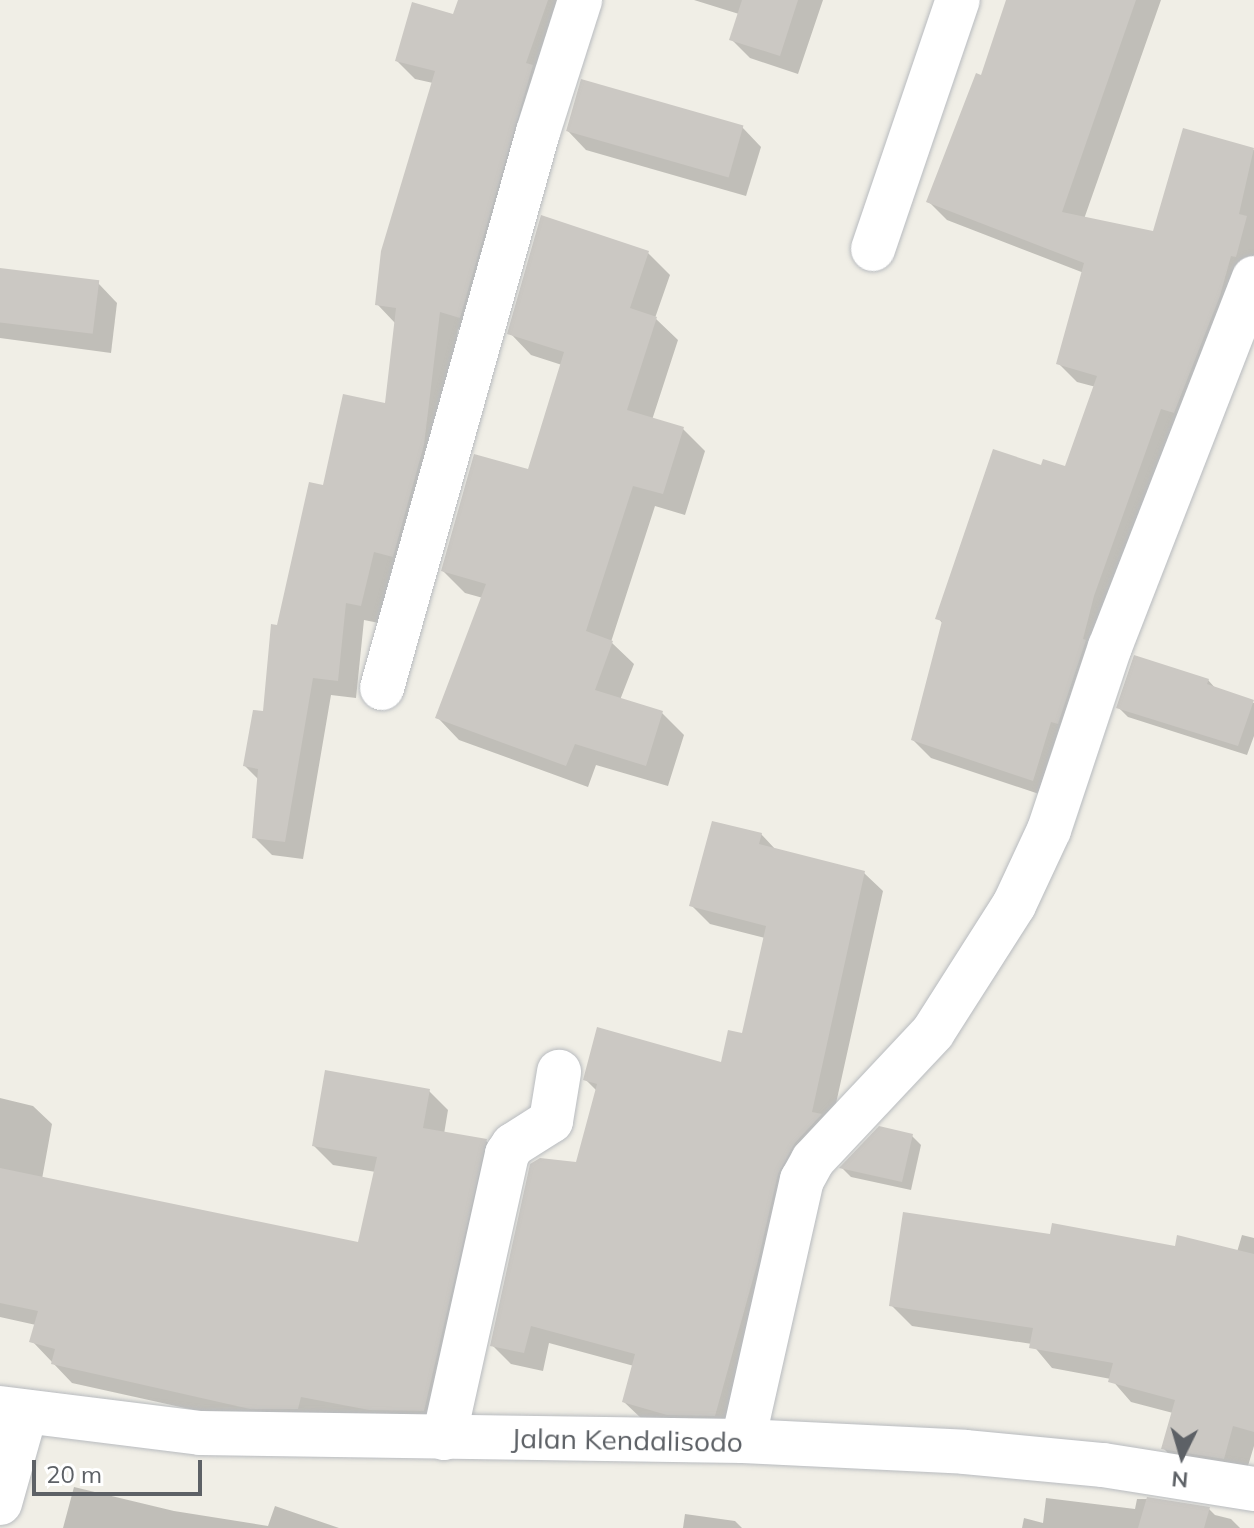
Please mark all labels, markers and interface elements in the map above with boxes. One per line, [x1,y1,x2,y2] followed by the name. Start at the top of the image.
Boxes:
[1142,1416,1222,1496] north arrow
[511,1421,743,1459] street label: Jalan Kendalisodo
[36,1444,206,1494] scale bar
[46,1459,102,1489] text: 20 m
[1170,1465,1189,1495] text: N

